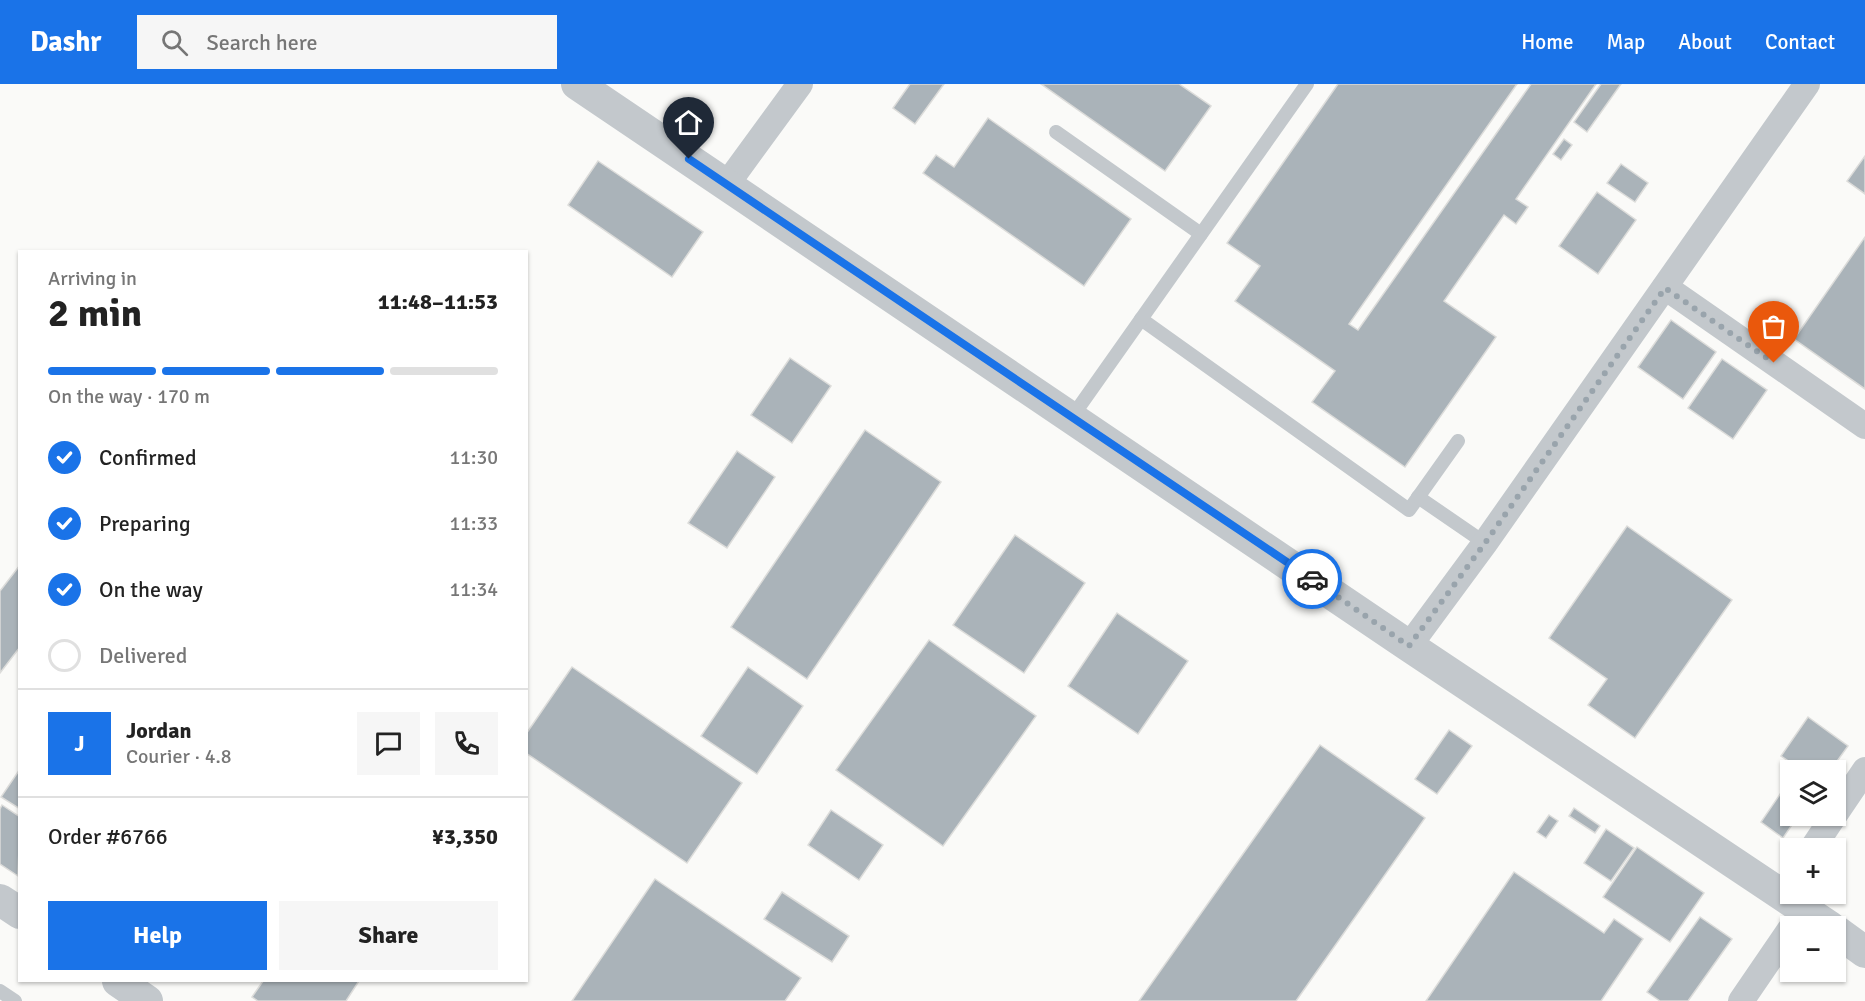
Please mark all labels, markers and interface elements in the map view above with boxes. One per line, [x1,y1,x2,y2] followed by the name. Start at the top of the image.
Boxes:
[137,15,557,69] search box
[30,25,101,59] text: Dashr
[158,26,191,59] icon: search
[206,29,317,56] text: Search here
[1521,29,1574,55] text: Home
[1607,29,1645,55] text: Map
[1678,29,1732,55] text: About
[1765,29,1835,55] text: Contact
[663,97,714,159] pin
[672,106,705,139] icon: home
[48,266,137,291] text: Arriving in
[378,288,498,315] text: 11:48–11:53
[48,289,142,337] text: 2 min
[1748,301,1799,363] pin
[1757,310,1790,343] icon: bag
[48,384,210,409] text: On the way · 170 m
[48,441,81,474] icon: check
[99,444,197,471] text: Confirmed
[449,445,498,470] text: 11:30
[48,507,81,540] icon: check
[99,510,191,537] text: Preparing
[449,511,498,536] text: 11:33
[1282,549,1342,609] courier
[1296,563,1329,596] icon: car
[48,573,81,606] icon: check
[99,576,203,603] text: On the way
[449,577,498,602] text: 11:34
[99,642,187,669] text: Delivered
[357,712,420,775] button: chat
[435,712,498,775] button: phone
[126,717,192,744] text: Jordan
[74,730,85,757] text: J
[126,744,232,769] text: Courier · 4.8
[1780,760,1846,982] map controls
[1780,760,1846,826] button: layers
[48,823,168,850] text: Order #6766
[432,823,498,850] text: ¥3,350
[1780,838,1846,904] button: +
[48,901,267,970] button: Help
[279,901,498,970] button: Share
[1780,916,1846,982] button: −

